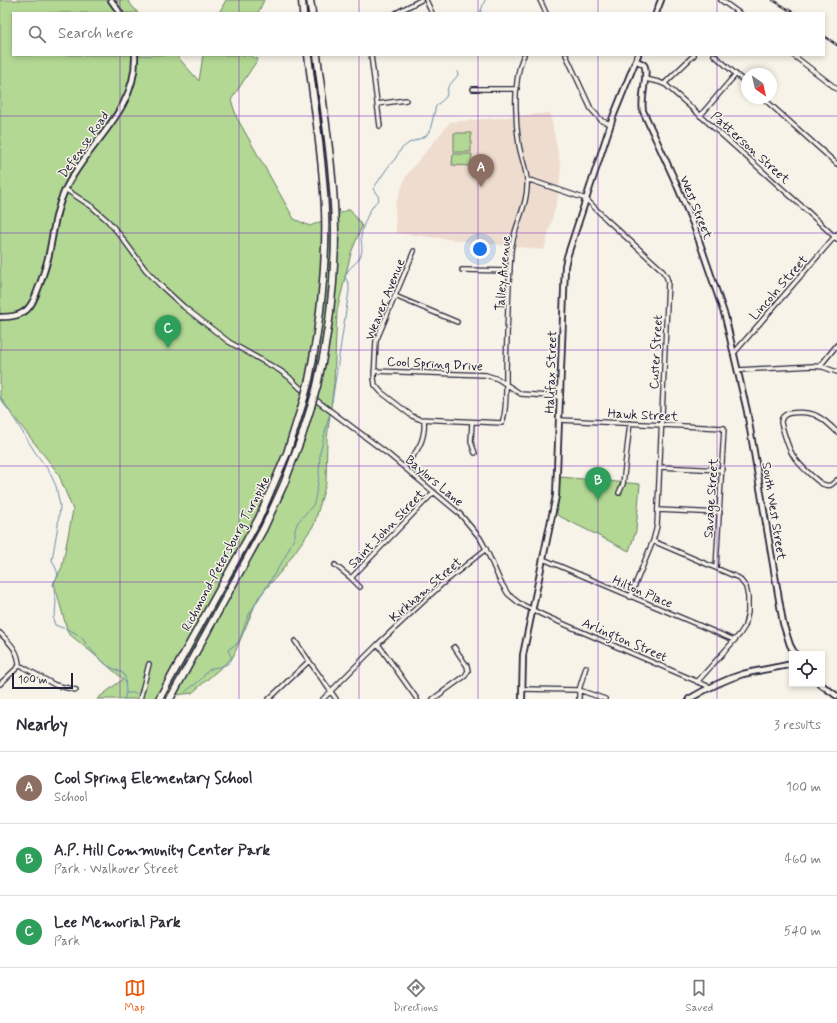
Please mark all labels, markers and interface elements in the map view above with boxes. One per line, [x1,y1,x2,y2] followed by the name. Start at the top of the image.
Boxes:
[12,12,825,56] search box
[26,23,48,45] icon: search
[58,24,134,44] text: Search here
[741,68,777,104] north arrow
[55,108,114,182] street label: Defense Road
[707,108,793,188] street label: Patterson Street
[468,154,494,187] pin: A
[675,173,716,242] street label: West Street
[492,235,515,312] street label: Talley Avenue
[470,239,490,259] your location
[746,252,812,324] street label: Lincoln Street
[361,256,410,343] street label: Weaver Avenue
[646,314,667,390] street label: Custer Street
[155,315,181,348] pin: C
[542,330,561,414] street label: Halifax Street
[387,353,483,376] street label: Cool Spring Drive
[607,405,679,426] street label: Hawk Street
[401,452,467,511] street label: Baylors Lane
[700,457,724,539] street label: Savage Street
[757,461,790,562] street label: South West Street
[585,467,611,500] pin: B
[178,473,275,634] street label: Richmond-Petersburg Turnpike
[345,486,429,572] street label: Saint John Street
[386,554,466,626] street label: Kirkham Street
[610,572,675,613] street label: Hilton Place
[579,615,670,668] street label: Arlington Street
[789,651,825,687] map controls
[789,651,825,687] button: locate
[12,671,73,690] scale bar
[18,673,48,687] text: 100 m
[16,714,68,736] text: Nearby
[774,717,821,734] text: 3 results
[54,769,252,789] text: Cool Spring Elementary School
[25,779,33,796] text: A
[786,779,821,796] text: 100 m
[54,789,88,806] text: School
[54,841,270,861] text: A.P. Hill Community Center Park
[25,851,33,868] text: B
[785,851,821,868] text: 460 m
[54,861,178,878] text: Park · Walkover Street
[54,913,181,933] text: Lee Memorial Park
[24,923,34,940] text: C
[784,923,821,940] text: 540 m
[54,933,80,950] text: Park
[124,977,146,1015] tab: Map
[393,977,438,1015] tab: Directions
[686,977,713,1015] tab: Saved

